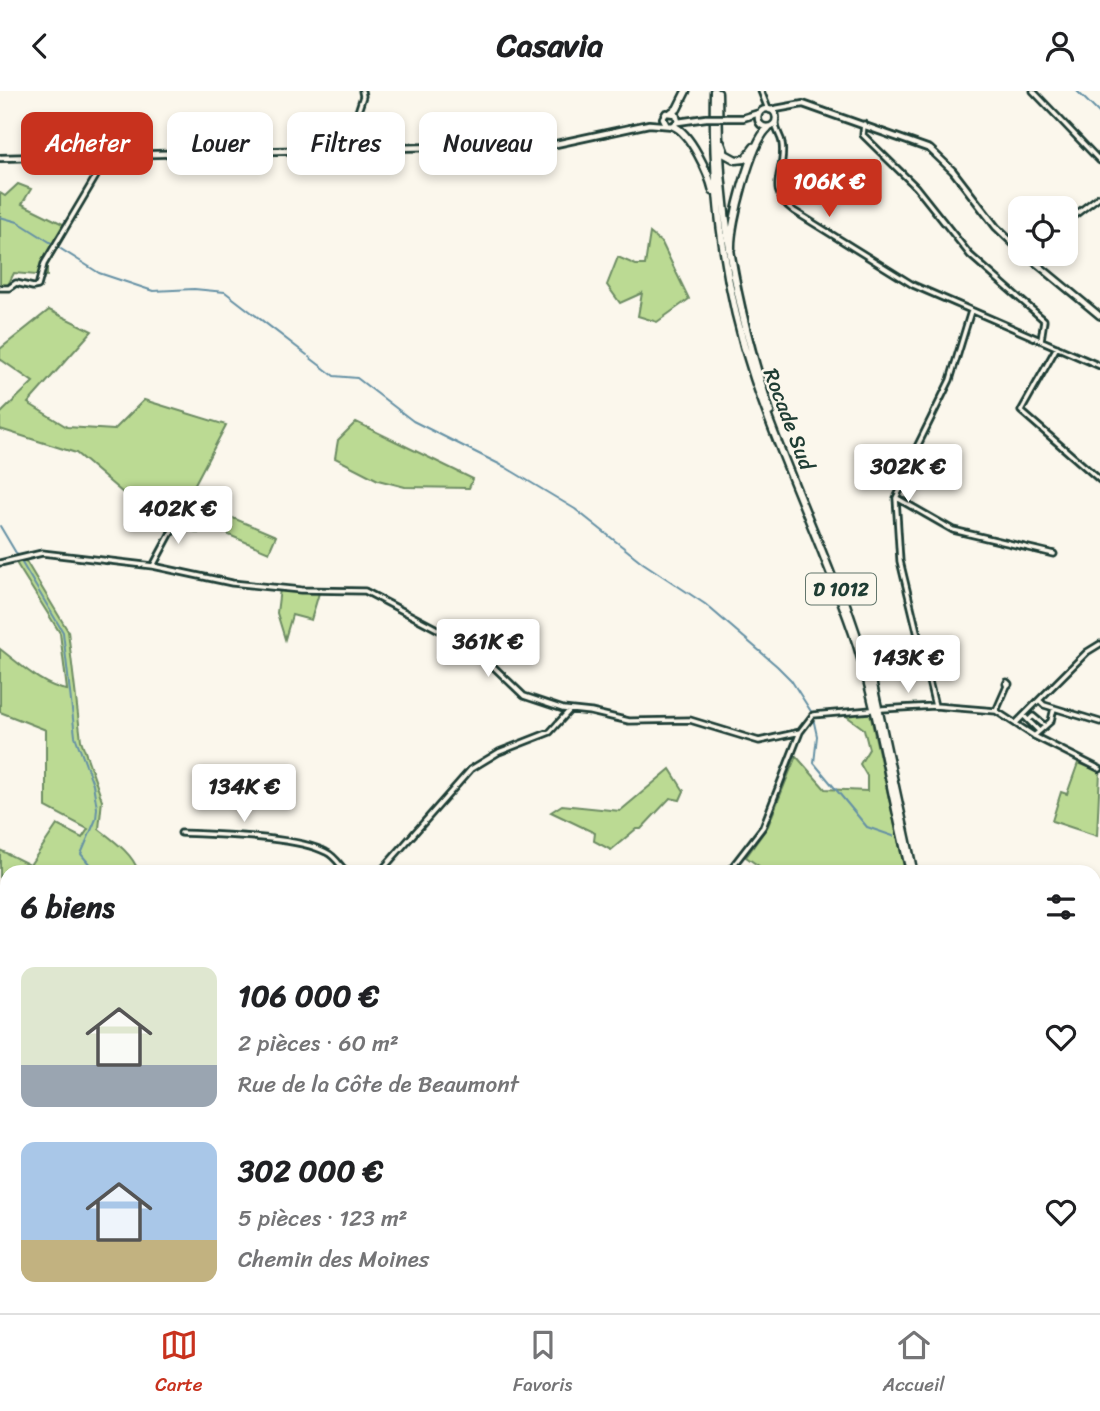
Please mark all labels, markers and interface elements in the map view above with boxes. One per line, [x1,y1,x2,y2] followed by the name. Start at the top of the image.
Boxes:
[497,17,603,74] text: Casavia
[21,27,59,65] icon: back
[1041,27,1079,65] icon: person
[21,112,153,175] chip: Acheter
[167,112,273,175] chip: Louer
[287,112,405,175] chip: Filtres
[419,112,557,175] chip: Nouveau
[772,159,886,219] pin: 106K €
[793,161,865,202] text: 106K €
[1008,196,1078,266] map controls
[1008,196,1078,266] button: locate
[752,362,827,477] street label: Rocade Sud
[851,445,965,504] pin: 302K €
[870,446,946,487] text: 302K €
[121,487,235,546] pin: 402K €
[139,488,217,529] text: 402K €
[806,573,876,604] road number: D 1012
[431,619,545,679] pin: 361K €
[453,621,523,662] text: 361K €
[851,635,965,695] pin: 143K €
[872,637,944,678] text: 143K €
[187,765,301,824] pin: 134K €
[208,766,280,807] text: 134K €
[21,880,114,934] text: 6 biens
[1042,888,1080,926] icon: filters
[238,969,379,1023] text: 106 000 €
[77,995,161,1079] icon: home
[1042,1018,1080,1056] icon: heart
[238,1023,399,1064] text: 2 pièces · 60 m²
[238,1064,519,1105] text: Rue de la Côte de Beaumont
[238,1144,383,1198] text: 302 000 €
[77,1170,161,1254] icon: home
[1042,1193,1080,1231] icon: heart
[238,1198,408,1239] text: 5 pièces · 123 m²
[238,1239,429,1280] text: Chemin des Moines
[155,1326,203,1401] tab: Carte
[513,1326,572,1401] tab: Favoris
[883,1326,945,1401] tab: Accueil

